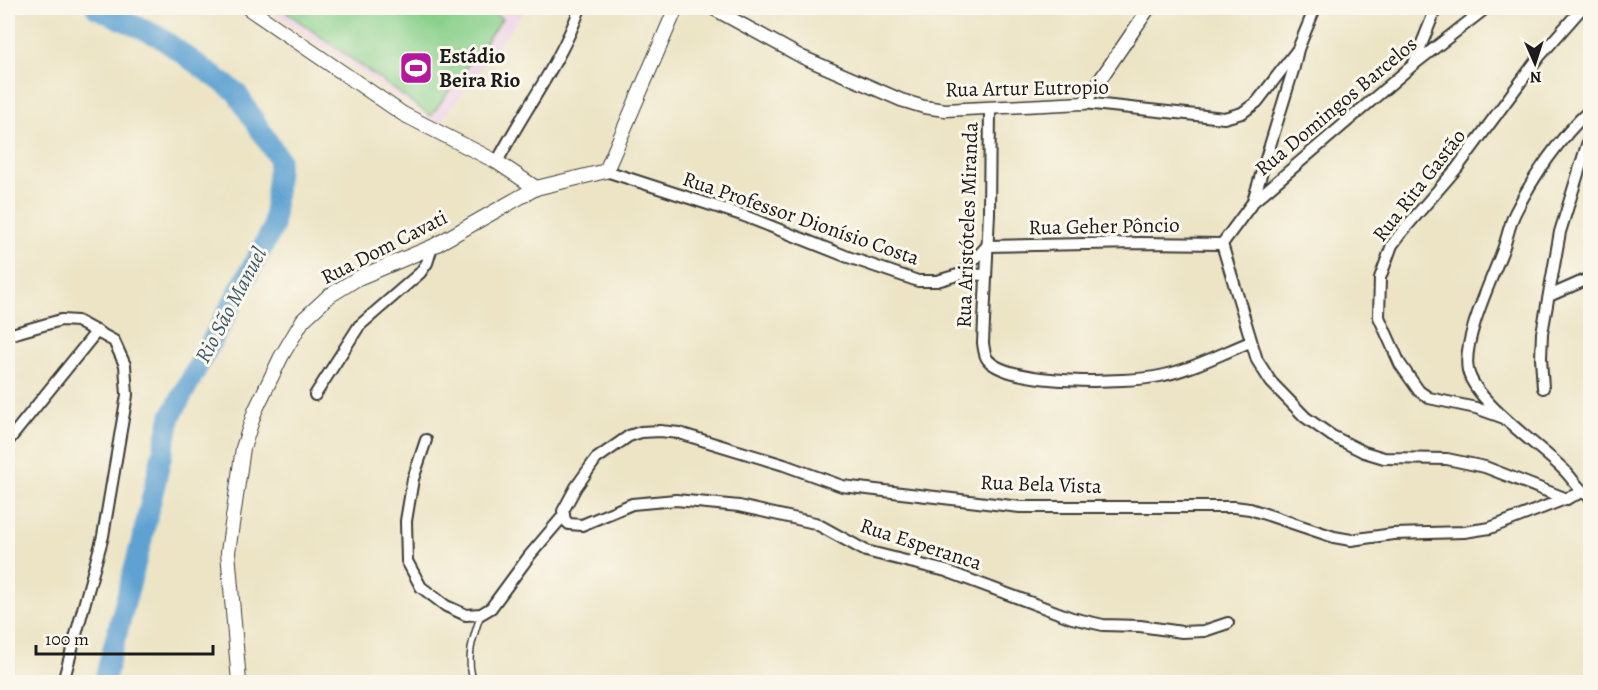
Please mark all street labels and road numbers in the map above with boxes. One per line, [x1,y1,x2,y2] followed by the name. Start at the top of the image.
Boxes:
[1249,30,1423,182] street label: Rua Domingos Barcelos
[945,73,1109,103] street label: Rua Artur Eutropio
[949,121,985,329] street label: Rua Aristóteles Miranda
[1366,123,1472,247] street label: Rua Rita Gastão
[679,164,923,272] street label: Rua Professor Dionísio Costa
[316,203,452,291] street label: Rua Dom Cavati
[1028,211,1180,241] street label: Rua Geher Pôncio
[980,468,1102,500] street label: Rua Bela Vista
[857,511,986,577] street label: Rua Esperanca

